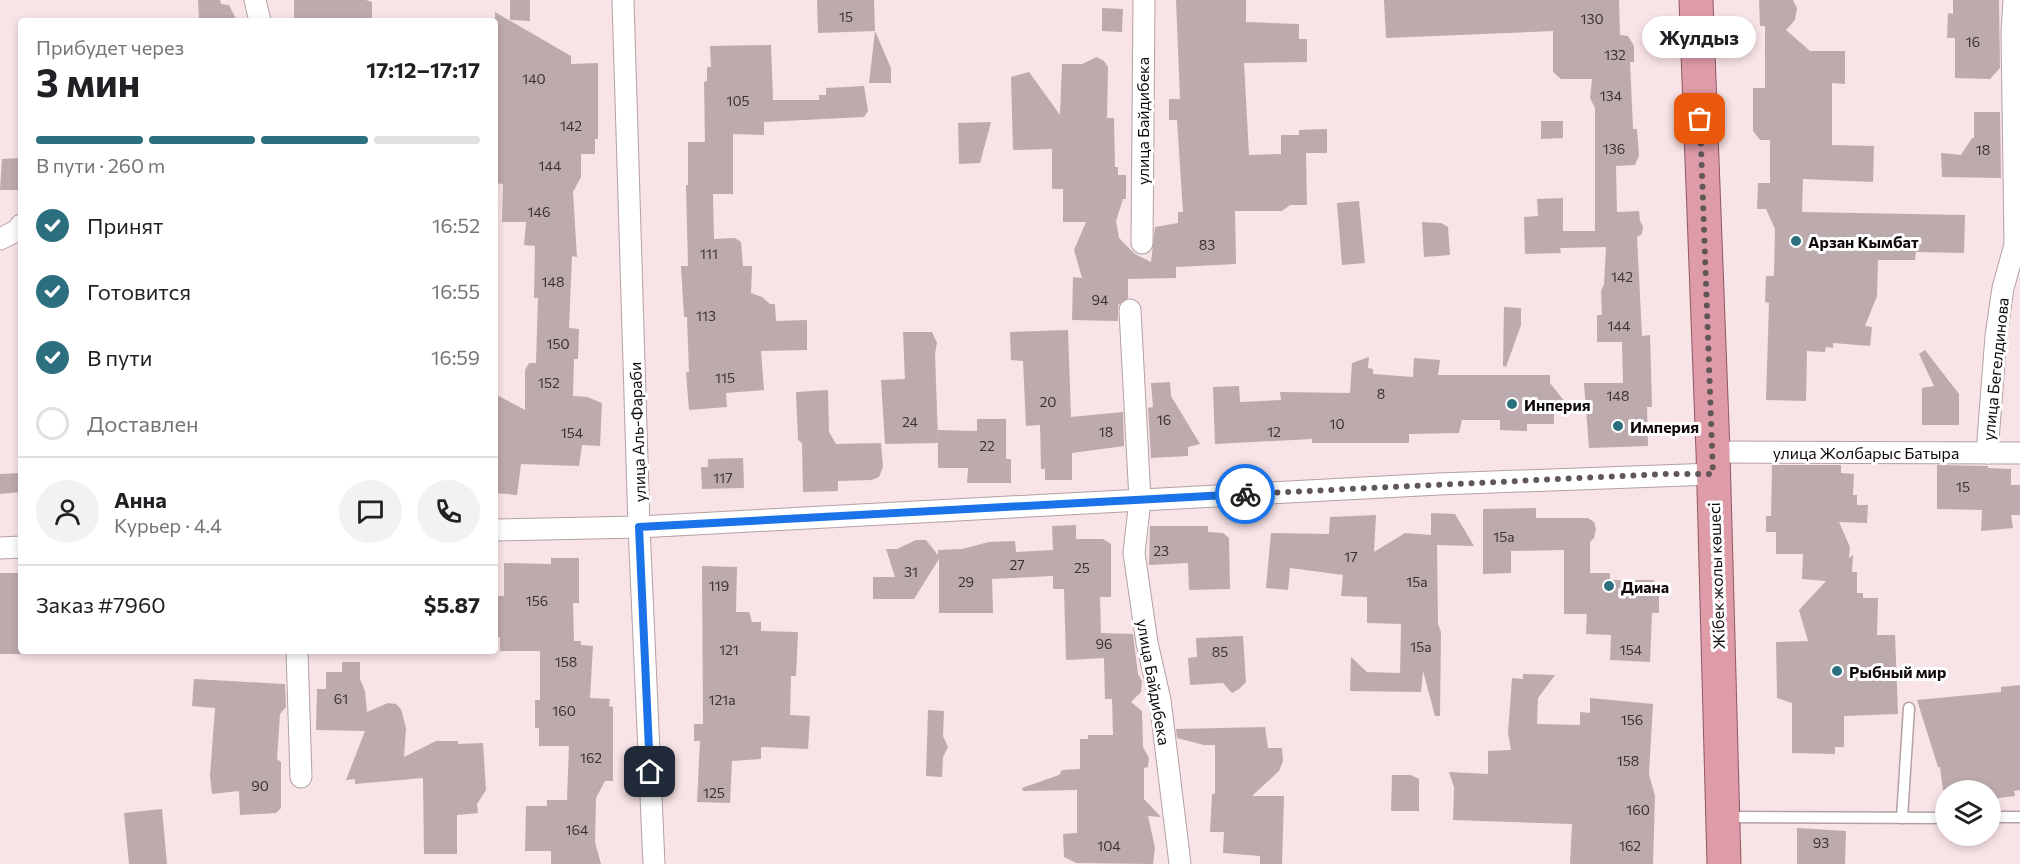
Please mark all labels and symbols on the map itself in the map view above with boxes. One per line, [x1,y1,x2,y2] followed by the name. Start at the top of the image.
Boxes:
[839,8,853,25] house number: 15
[1580,10,1604,27] house number: 130
[1643,17,1757,59] callout: Жулдыз
[1966,33,1980,50] house number: 16
[1604,46,1626,63] house number: 132
[1133,57,1152,185] street label: улица Байдибека
[522,70,546,87] house number: 140
[1600,87,1623,104] house number: 134
[726,92,750,109] house number: 105
[1674,93,1725,144] pin
[560,117,582,134] house number: 142
[1603,140,1625,157] house number: 136
[1976,141,1990,158] house number: 18
[539,157,562,174] house number: 144
[528,203,550,220] house number: 146
[1808,232,1919,251] place label: Арзан Кымбат
[1789,234,1803,248] marker: Арзан Кымбат
[1199,236,1215,253] house number: 83
[700,245,718,262] house number: 111
[1611,268,1633,285] house number: 142
[542,273,564,290] house number: 148
[1092,291,1109,308] house number: 94
[1978,296,2012,442] street label: улица Бегелдинова
[696,307,716,324] house number: 113
[1608,317,1631,334] house number: 144
[546,335,570,352] house number: 150
[625,361,649,503] street label: улица Аль-Фараби
[715,369,735,386] house number: 115
[538,374,560,391] house number: 152
[1377,385,1385,402] house number: 8
[1607,387,1629,404] house number: 148
[1040,393,1056,410] house number: 20
[1524,395,1591,414] place label: Инперия
[1505,397,1519,411] marker: Инперия
[1157,411,1171,428] house number: 16
[902,413,919,430] house number: 24
[1329,415,1345,432] house number: 10
[1630,417,1699,436] place label: Империя
[1611,419,1625,433] marker: Империя
[1099,423,1113,440] house number: 18
[1267,423,1281,440] house number: 12
[561,424,584,441] house number: 154
[979,437,995,454] house number: 22
[1773,443,1959,462] street label: улица Жолбарыс Батыра
[1215,464,1275,524] courier
[713,469,733,486] house number: 117
[1956,478,1970,495] house number: 15
[1704,502,1728,650] street label: Жібек жолы көшесі
[1493,528,1515,545] house number: 15а
[1153,542,1169,559] house number: 23
[1344,548,1358,565] house number: 17
[1009,556,1025,573] house number: 27
[1074,559,1090,576] house number: 25
[904,563,918,580] house number: 31
[958,573,974,590] house number: 29
[1406,573,1428,590] house number: 15а
[709,577,729,594] house number: 119
[1621,577,1669,596] place label: Диана
[1602,579,1616,593] marker: Диана
[526,592,548,609] house number: 156
[1134,617,1174,747] street label: улица Байдибека
[1096,635,1113,652] house number: 96
[1410,638,1432,655] house number: 15а
[719,641,739,658] house number: 121
[1620,641,1643,658] house number: 154
[1212,643,1228,660] house number: 85
[555,653,577,670] house number: 158
[1849,662,1946,681] place label: Рыбный мир
[1830,664,1844,678] marker: Рыбный мир
[334,690,348,707] house number: 61
[709,691,736,708] house number: 121а
[552,702,576,719] house number: 160
[1621,711,1643,728] house number: 156
[624,746,675,797] pin
[580,749,602,766] house number: 162
[1617,752,1639,769] house number: 158
[251,777,269,794] house number: 90
[703,784,725,801] house number: 125
[1626,801,1650,818] house number: 160
[566,821,589,838] house number: 164
[1813,834,1829,851] house number: 93
[1097,837,1121,854] house number: 104
[1619,837,1641,854] house number: 162

